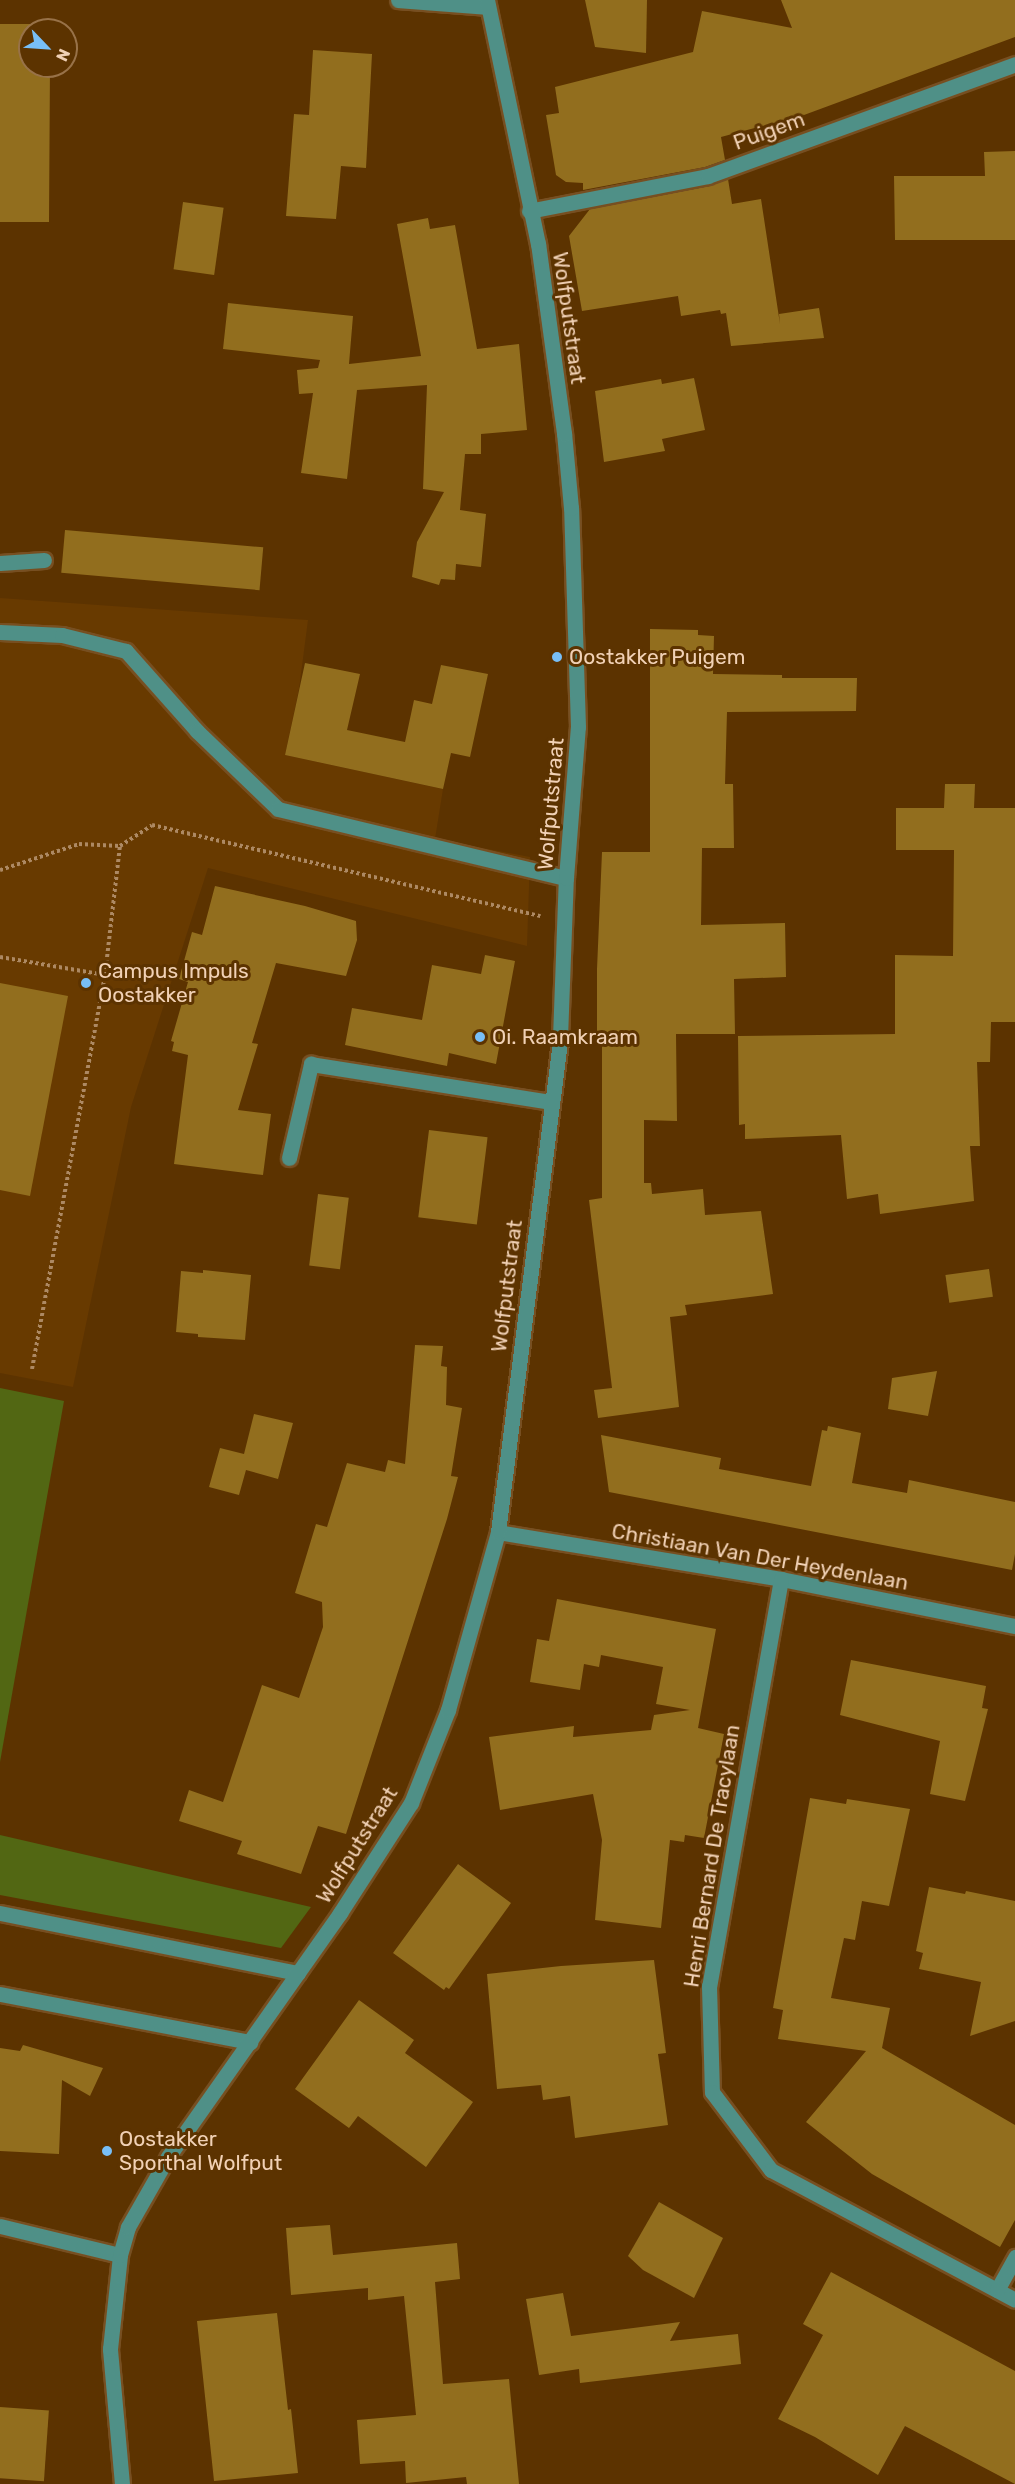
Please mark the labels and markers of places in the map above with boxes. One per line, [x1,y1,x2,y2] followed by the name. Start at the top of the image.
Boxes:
[569,644,746,670] place label: Oostakker Puigem
[550,650,564,664] marker: Oostakker Puigem
[98,958,249,1008] place label: Campus Impuls Oostakker
[79,976,93,990] marker: Campus Impuls Oostakker
[492,1024,638,1050] place label: Oi. Raamkraam
[473,1030,487,1044] marker: Oi. Raamkraam
[119,2126,282,2176] place label: Oostakker Sporthal Wolfput
[100,2144,114,2158] marker: Oostakker Sporthal Wolfput

